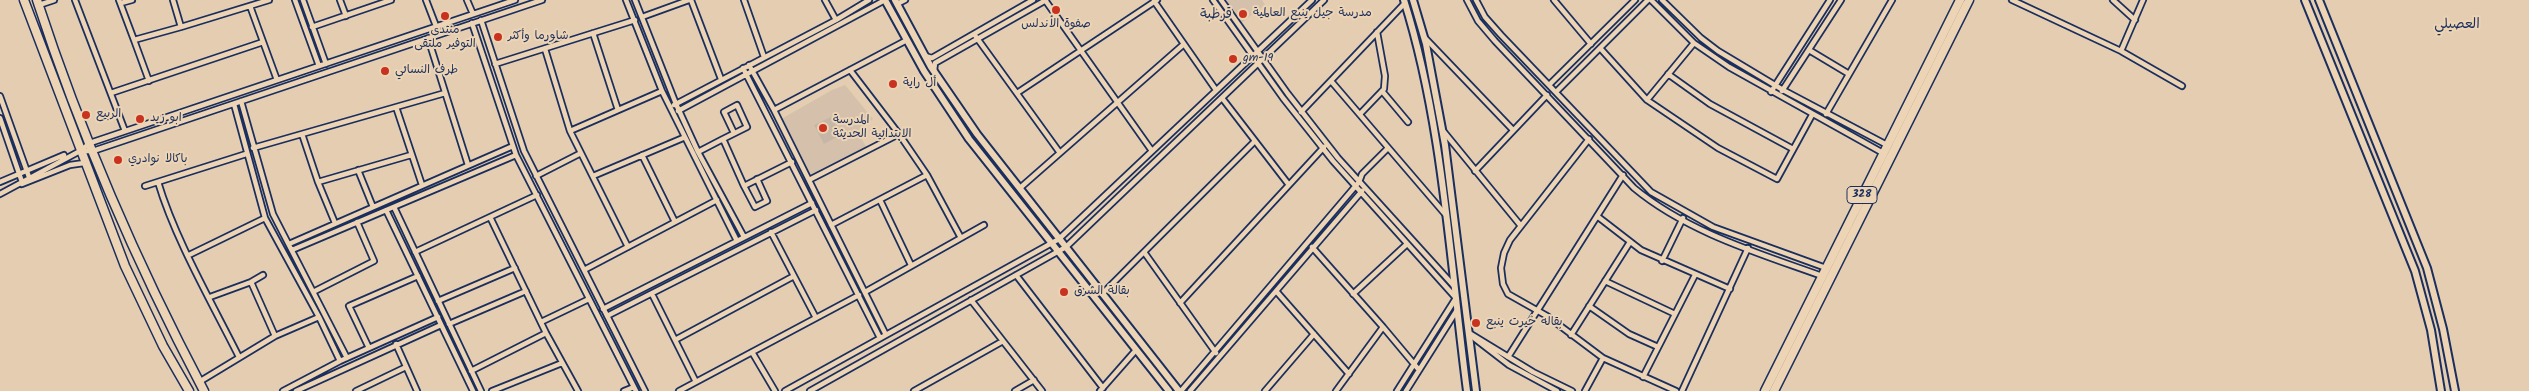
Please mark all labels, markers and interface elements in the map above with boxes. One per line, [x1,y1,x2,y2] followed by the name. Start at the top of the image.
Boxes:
[1050,4,1062,16] marker: صفوة الأندلس
[1253,7,1372,21] place label: مدرسة جيل ينبع العالمية
[1200,8,1232,24] district label: قرطبة
[1237,8,1249,20] marker: مدرسة جيل ينبع العالمية
[439,10,451,22] marker: منتدى التوفير ملتقى
[1021,18,1091,32] place label: صفوة الأندلس
[2434,18,2480,34] district label: العصيلي
[414,24,476,52] place label: منتدى التوفير ملتقى
[508,30,568,44] place label: شاورما وأكثر
[492,31,504,43] marker: شاورما وأكثر
[1243,52,1273,66] place label: gm-19
[1227,53,1239,65] marker: gm-19
[395,64,458,78] place label: طرف النسائي
[379,65,391,77] marker: طرف النسائي
[903,77,936,91] place label: أل راية
[887,78,899,90] marker: أل راية
[96,108,121,122] place label: الربيع
[80,109,92,121] marker: الربيع
[150,112,182,126] place label: ابو زيد
[134,113,146,125] marker: ابو زيد
[833,114,911,142] place label: المدرسة الابتدائية الحديثة
[817,122,829,134] marker: المدرسة الابتدائية الحديثة
[128,153,187,167] place label: باكالا نوادري
[112,154,124,166] marker: باكالا نوادري
[1847,186,1877,204] road number: 328
[1074,285,1130,299] place label: بقالة الشرق
[1058,286,1070,298] marker: بقالة الشرق
[1486,316,1563,330] place label: بقاله خيرت ينبع
[1470,317,1482,329] marker: بقاله خيرت ينبع

